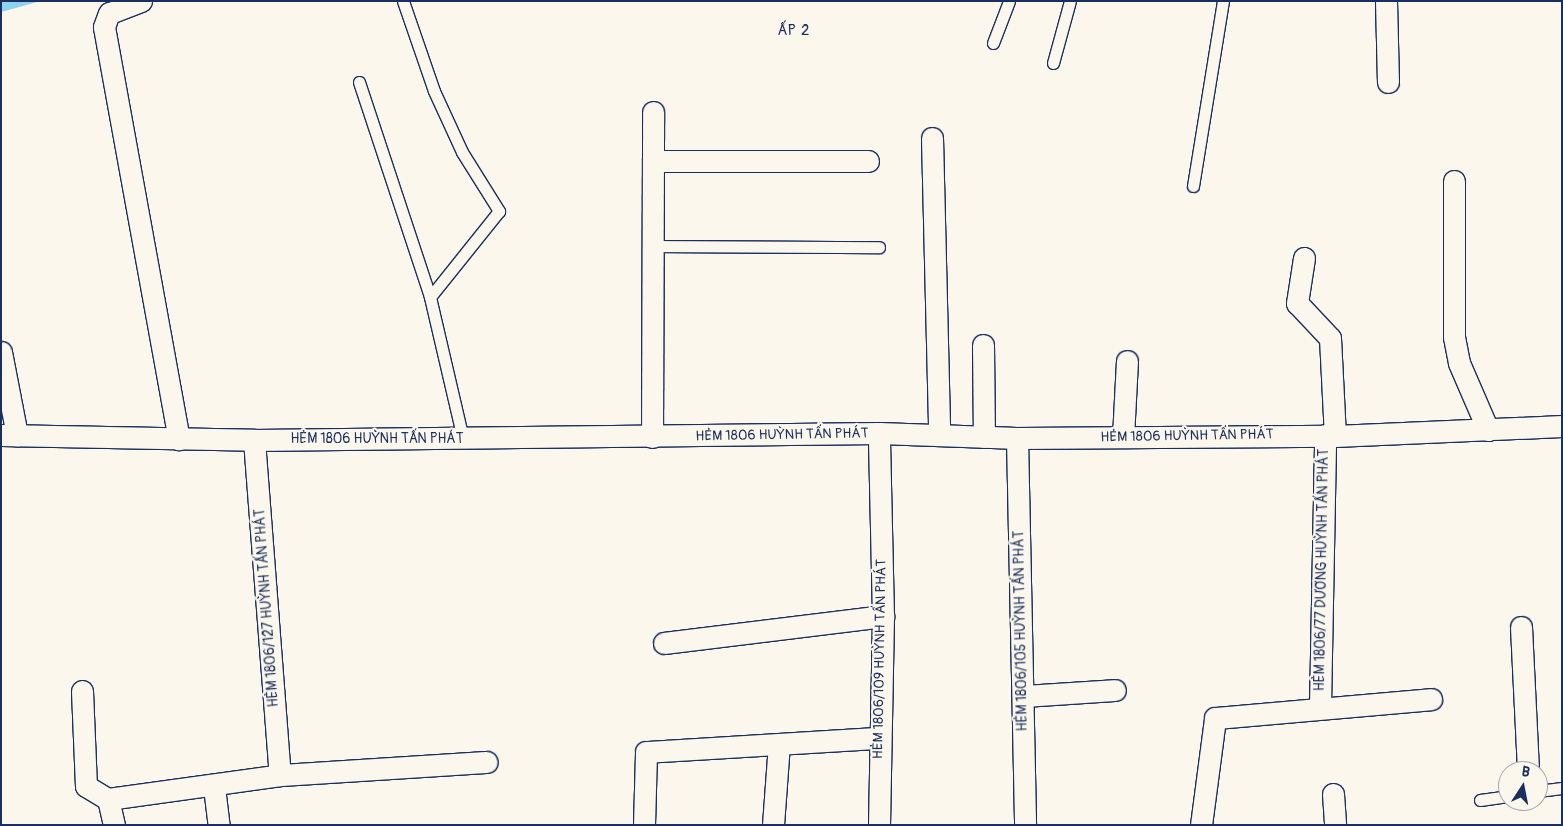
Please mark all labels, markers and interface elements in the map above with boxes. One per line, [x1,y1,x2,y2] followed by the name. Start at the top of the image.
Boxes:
[777,22,811,40] district label: ẤP 2
[695,425,869,445] street label: HẺM 1806 HUỲNH TẤN PHÁT
[1100,426,1274,446] street label: HẺM 1806 HUỲNH TẤN PHÁT
[290,431,464,447] street label: HẺM 1806 HUỲNH TẤN PHÁT
[1311,449,1333,691] street label: HẺM 1806/77 DƯƠNG HUỲNH TẤN PHÁT
[252,508,282,708] street label: HẺM 1806/127 HUỲNH TẤN PHÁT
[1011,531,1031,731] street label: HẺM 1806/105 HUỲNH TẤN PHÁT
[870,559,890,759] street label: HẺM 1806/109 HUỲNH TẤN PHÁT
[1498,761,1548,811] north arrow
[1520,763,1531,781] text: B

